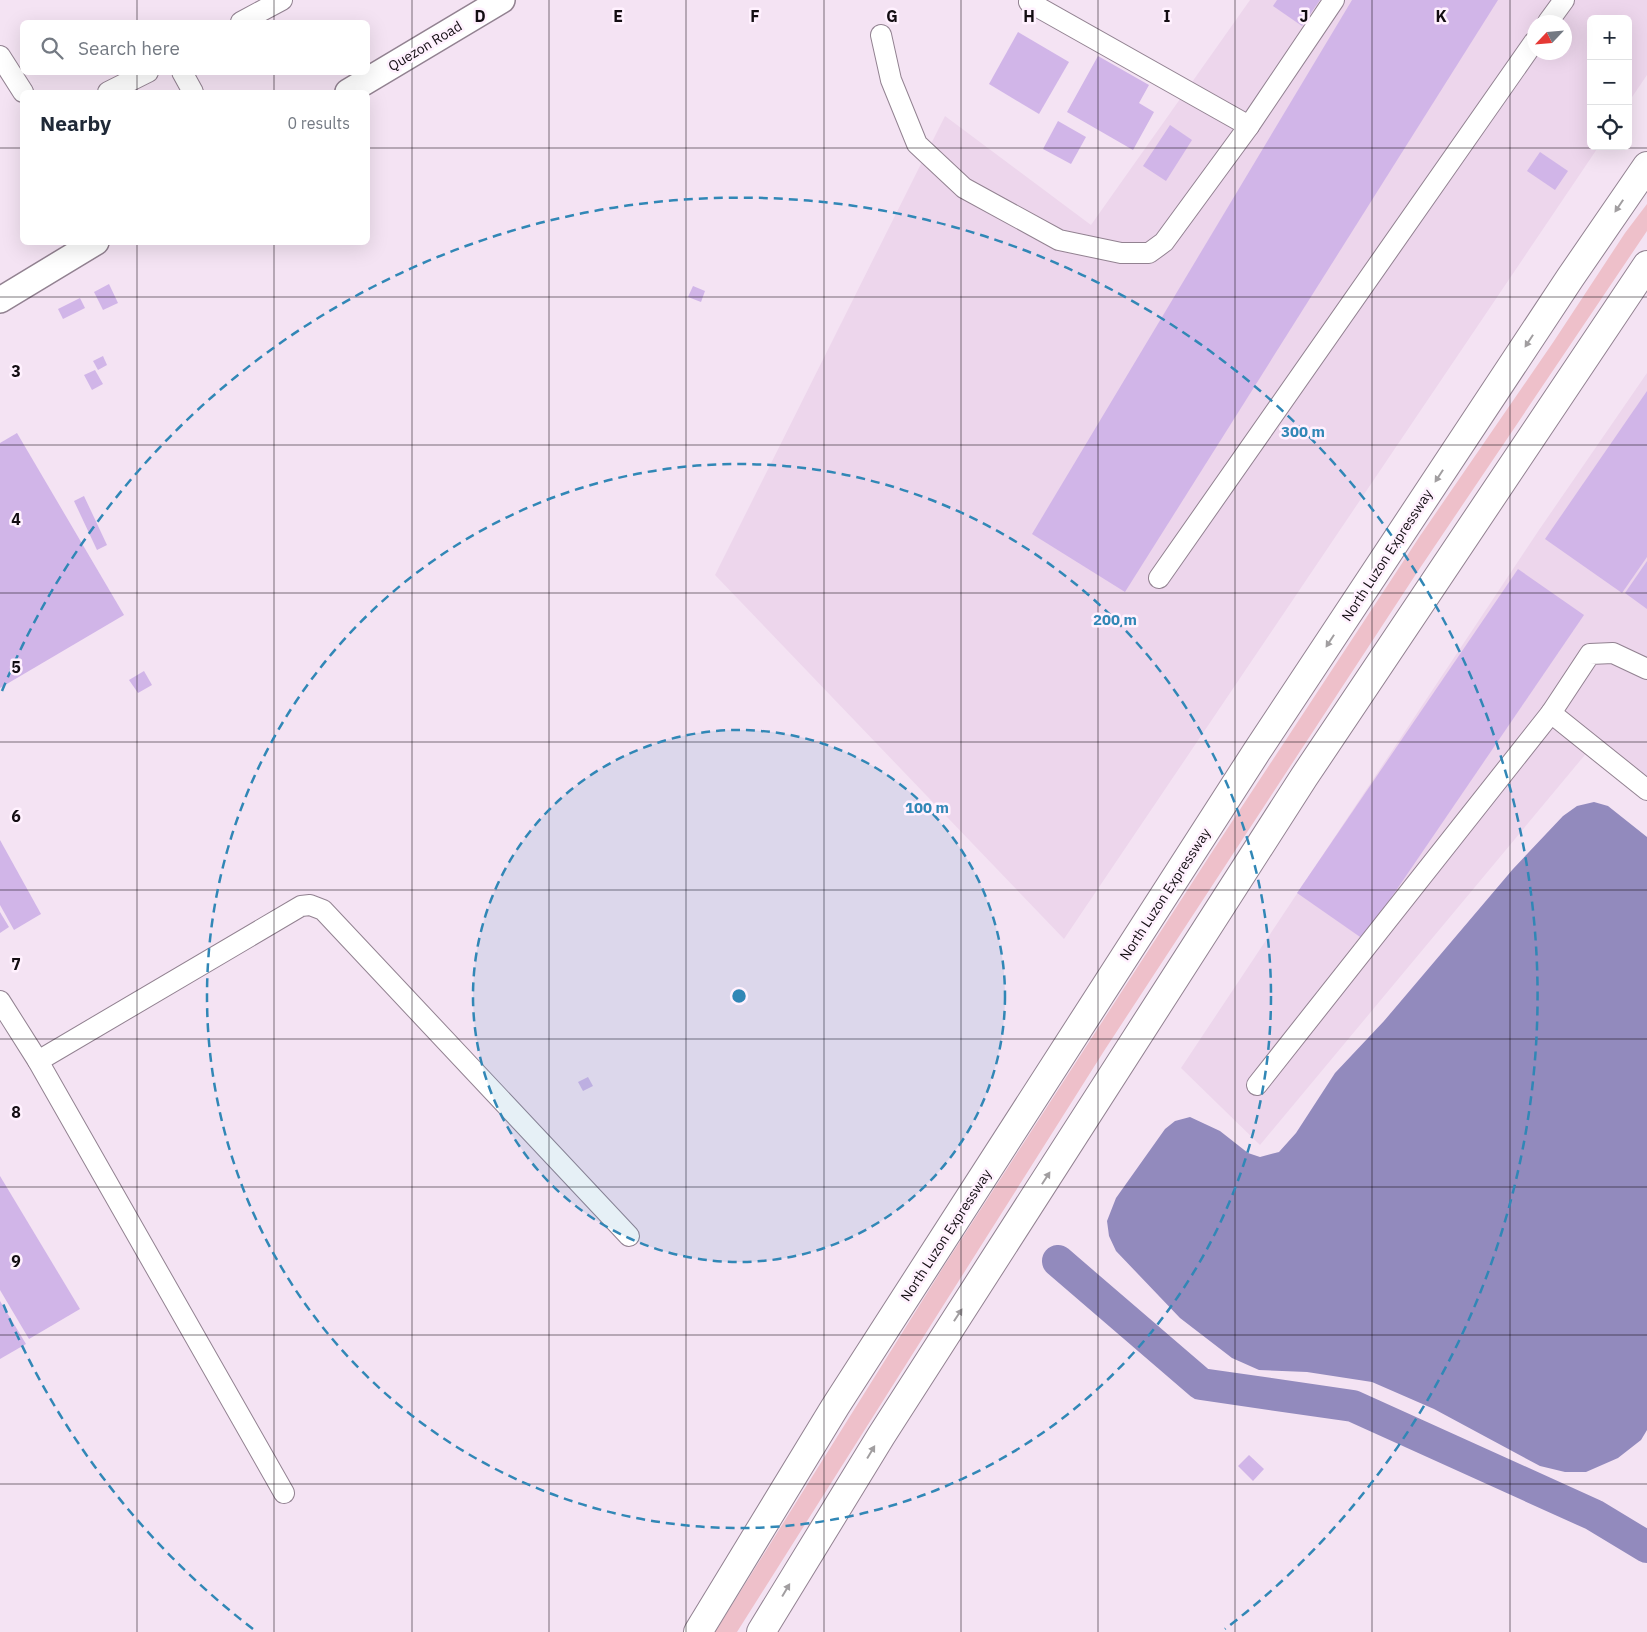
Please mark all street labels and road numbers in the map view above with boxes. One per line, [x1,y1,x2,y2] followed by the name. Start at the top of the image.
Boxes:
[385,17,465,75] street label: Quezon Road
[1338,486,1436,624] street label: North Luzon Expressway
[1116,825,1214,963] street label: North Luzon Expressway
[897,1166,995,1304] street label: North Luzon Expressway

